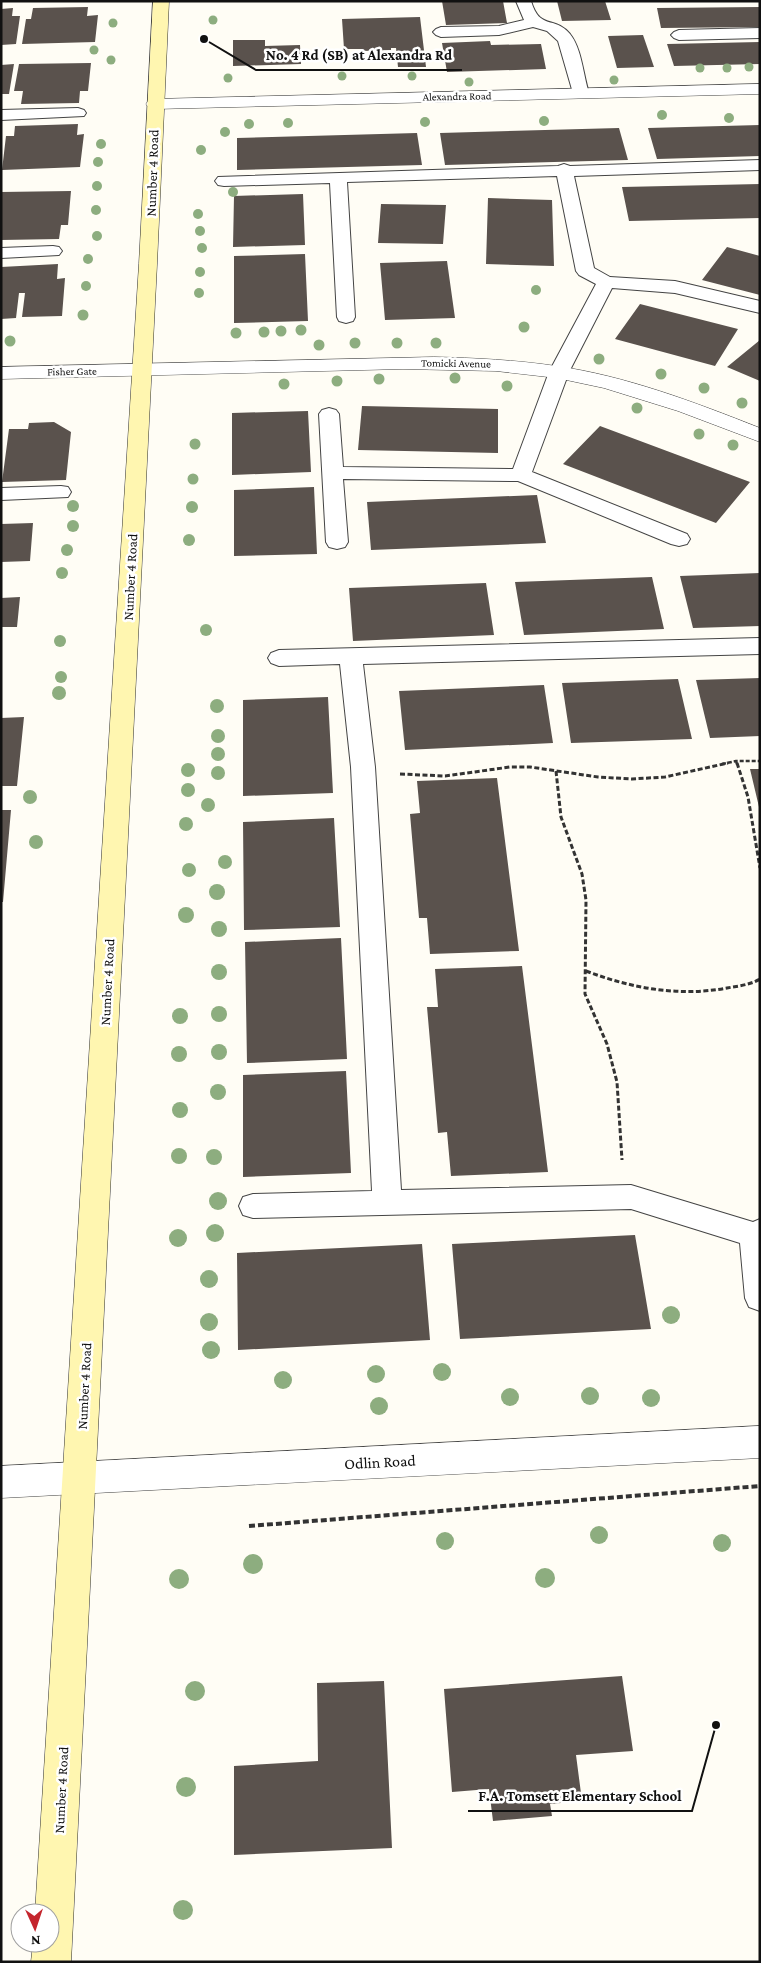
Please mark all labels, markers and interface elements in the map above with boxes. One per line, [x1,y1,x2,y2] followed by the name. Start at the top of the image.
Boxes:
[256,40,462,70] callout: No. 4 Rd (SB) at Alexandra Rd
[266,47,453,64] text: No. 4 Rd (SB) at Alexandra Rd
[422,89,492,103] street label: Alexandra Road
[142,129,162,217] street label: Number 4 Road
[421,356,491,370] street label: Tomicki Avenue
[47,365,97,377] street label: Fisher Gate
[120,533,140,621] street label: Number 4 Road
[97,938,117,1026] street label: Number 4 Road
[74,1342,94,1430] street label: Number 4 Road
[344,1452,417,1472] street label: Odlin Road
[51,1746,71,1834] street label: Number 4 Road
[468,1781,692,1811] callout: F.A. Tomsett Elementary School
[478,1788,682,1804] text: F.A. Tomsett Elementary School
[10,1903,60,1953] north arrow
[30,1933,41,1949] text: N

